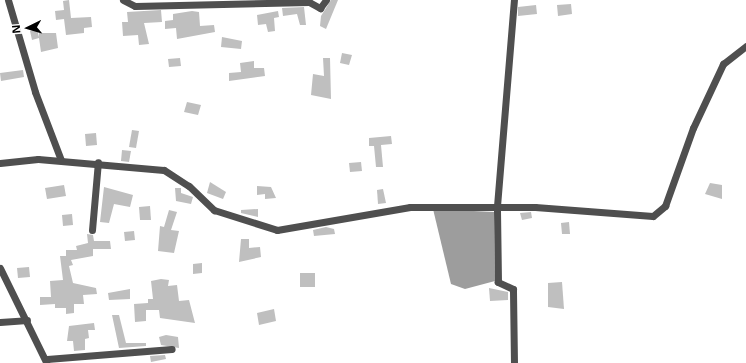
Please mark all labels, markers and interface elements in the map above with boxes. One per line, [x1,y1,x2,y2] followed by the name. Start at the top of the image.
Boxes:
[8,8,48,48] north arrow
[8,24,23,34] text: N

